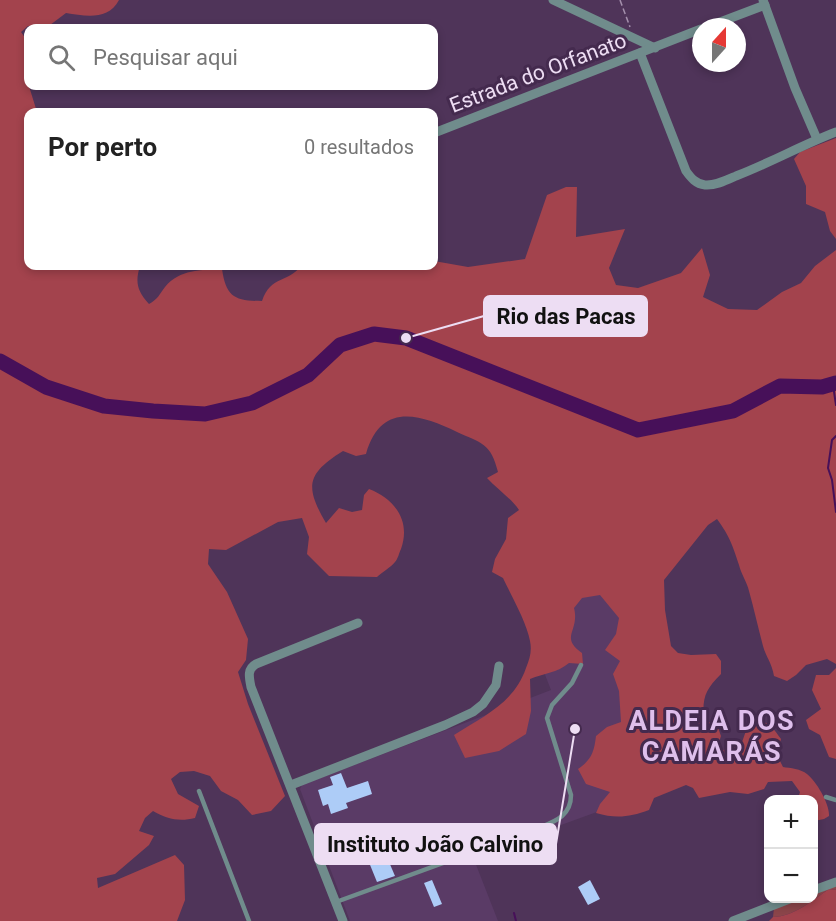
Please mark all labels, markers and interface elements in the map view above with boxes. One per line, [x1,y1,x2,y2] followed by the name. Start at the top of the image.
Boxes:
[692,18,746,72] north arrow
[24,24,438,90] search box
[446,28,630,118] street label: Estrada do Orfanato
[45,41,78,74] icon: search
[93,45,238,70] text: Pesquisar aqui
[48,132,157,162] text: Por perto
[304,135,414,159] text: 0 resultados
[484,296,647,336] callout: Rio das Pacas
[496,304,636,329] text: Rio das Pacas
[629,705,795,768] district label: ALDEIA DOS CAMARÁS
[764,795,818,903] map controls
[764,795,818,849] button: +
[315,824,556,864] callout: Instituto João Calvino
[327,832,543,857] text: Instituto João Calvino
[764,849,818,903] button: −

